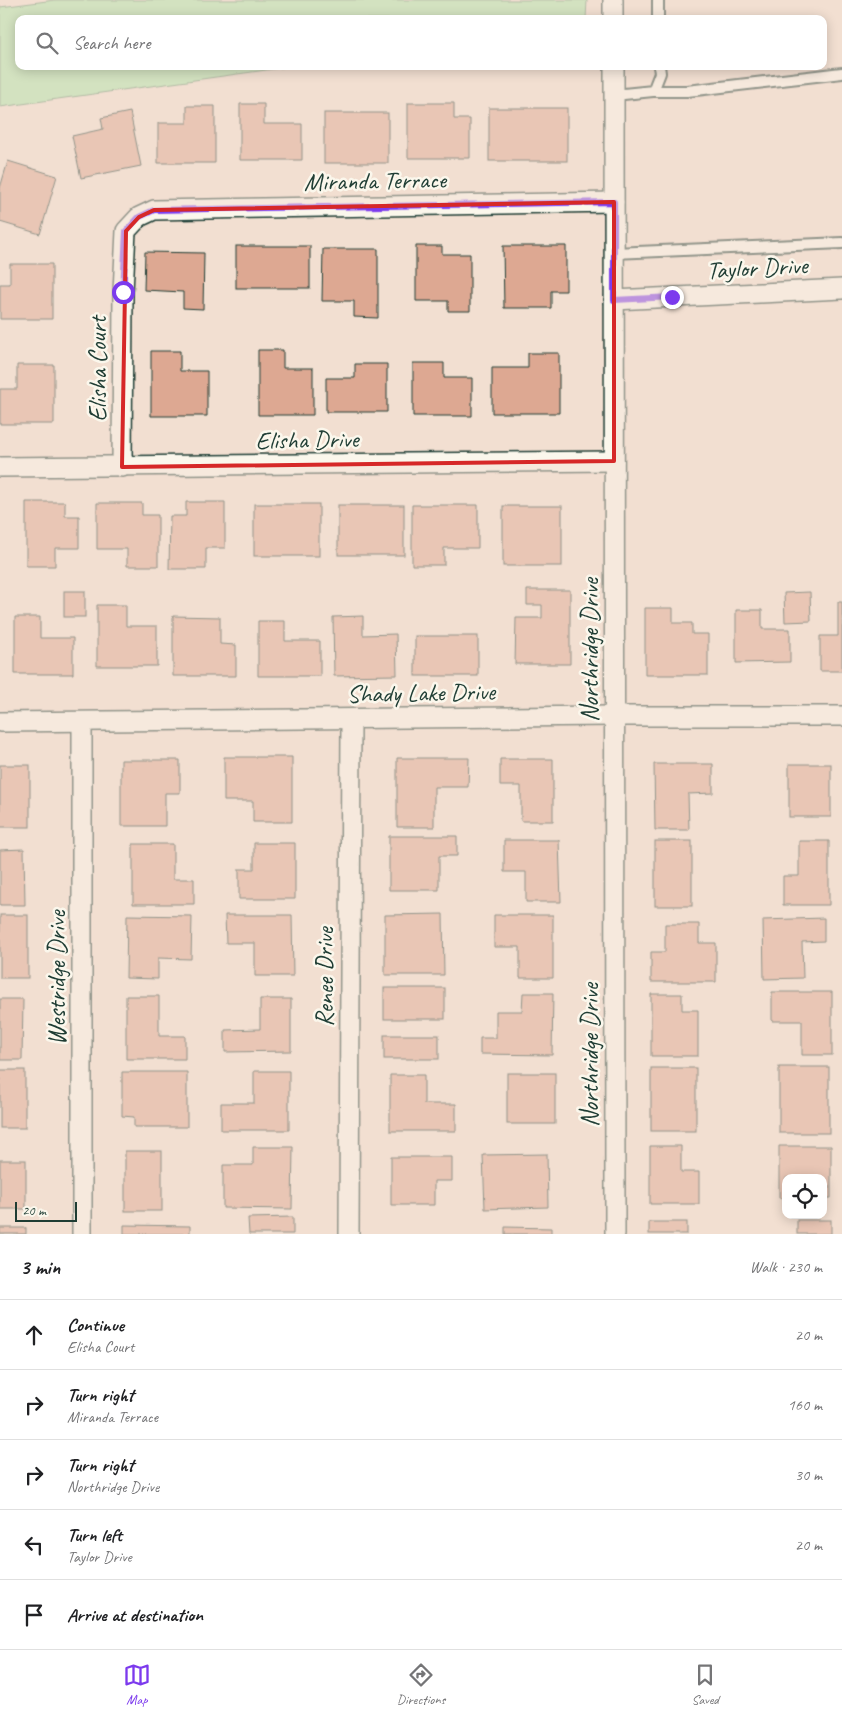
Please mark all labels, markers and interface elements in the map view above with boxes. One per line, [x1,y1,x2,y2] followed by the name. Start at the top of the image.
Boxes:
[15,15,827,70] search box
[33,29,61,57] icon: search
[73,31,150,55] text: Search here
[304,164,448,198] street label: Miranda Terrace
[706,249,810,287] street label: Taylor Drive
[112,281,135,304] route start
[661,286,684,309] route end
[82,314,114,422] street label: Elisha Court
[255,423,361,457] street label: Elisha Drive
[574,576,606,722] street label: Northridge Drive
[347,676,497,710] street label: Shady Lake Drive
[41,909,73,1045] street label: Westridge Drive
[309,925,341,1027] street label: Renee Drive
[574,981,606,1127] street label: Northridge Drive
[782,1174,827,1219] map controls
[782,1174,827,1219] button: locate
[15,1199,78,1222] scale bar
[22,1202,46,1219] text: 20 m
[20,1254,60,1280] text: 3 min
[750,1257,822,1277] text: Walk · 230 m
[67,1313,124,1337] text: Continue
[20,1321,48,1349] icon: ahead
[795,1325,822,1345] text: 20 m
[67,1337,134,1357] text: Elisha Court
[67,1383,134,1407] text: Turn right
[20,1391,48,1419] icon: right
[788,1395,822,1415] text: 160 m
[67,1407,158,1427] text: Miranda Terrace
[67,1453,134,1477] text: Turn right
[20,1461,48,1489] icon: right
[795,1465,822,1485] text: 30 m
[67,1477,159,1497] text: Northridge Drive
[67,1523,122,1547] text: Turn left
[20,1531,48,1559] icon: left
[795,1535,822,1555] text: 20 m
[67,1547,132,1567] text: Taylor Drive
[20,1601,48,1629] icon: arrive
[67,1603,203,1627] text: Arrive at destination
[123,1661,151,1708] tab: Map
[397,1661,445,1708] tab: Directions
[691,1661,719,1708] tab: Saved

